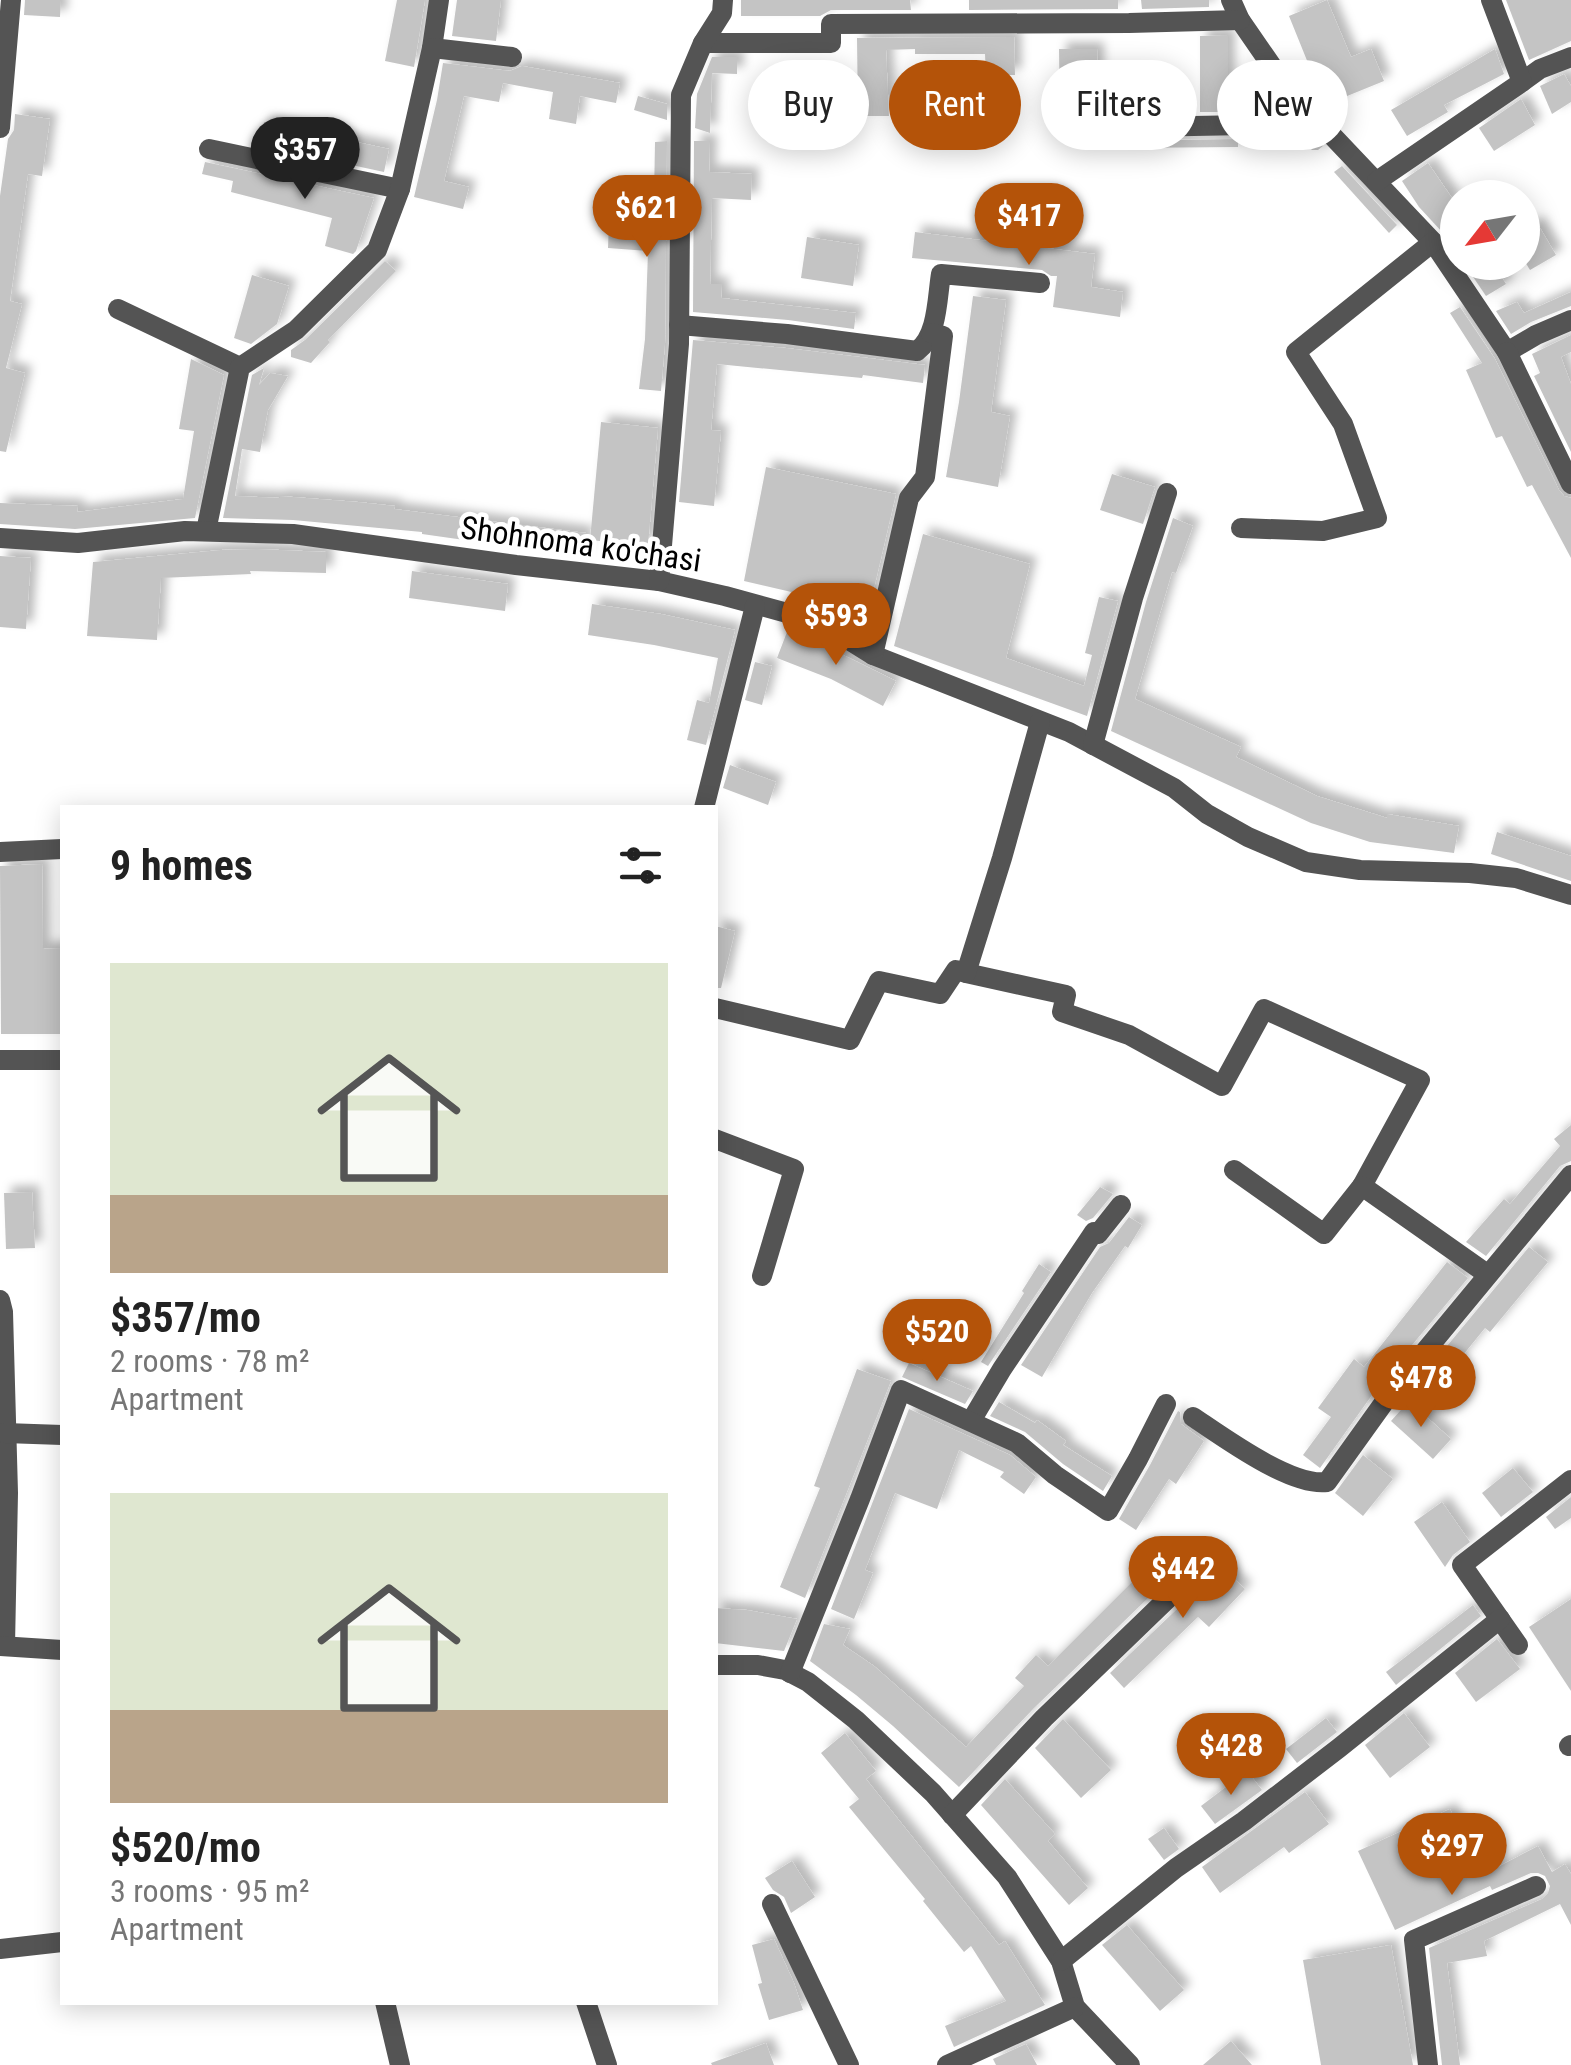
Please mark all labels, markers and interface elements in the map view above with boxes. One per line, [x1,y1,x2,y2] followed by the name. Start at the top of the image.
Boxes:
[748,60,869,150] chip: Buy
[889,60,1021,150] chip: Rent
[1041,60,1197,150] chip: Filters
[1217,60,1348,150] chip: New
[246,117,364,202] pin: $357
[273,130,337,168] text: $357
[588,175,706,260] pin: $621
[1440,180,1540,280] north arrow
[1440,180,1540,280] map controls
[970,183,1088,268] pin: $417
[615,188,679,226] text: $621
[997,196,1061,234] text: $417
[458,508,704,580] street label: Shohnoma ko'chasi
[777,583,895,668] pin: $593
[804,596,868,634] text: $593
[613,838,668,893] icon: filters
[110,841,253,890] text: 9 homes
[299,1028,479,1208] icon: home
[110,1293,261,1342] text: $357/mo
[878,1299,996,1384] pin: $520
[905,1312,969,1350] text: $520
[110,1342,309,1380] text: 2 rooms · 78 m²
[1362,1345,1480,1430] pin: $478
[1389,1358,1453,1396] text: $478
[110,1380,244,1418] text: Apartment
[1124,1536,1242,1621] pin: $442
[1151,1549,1215,1587] text: $442
[299,1558,479,1738] icon: home
[1172,1713,1290,1798] pin: $428
[1199,1726,1263,1764] text: $428
[1393,1813,1511,1898] pin: $297
[110,1823,261,1872] text: $520/mo
[1420,1826,1484,1864] text: $297
[110,1872,309,1910] text: 3 rooms · 95 m²
[110,1910,244,1948] text: Apartment

